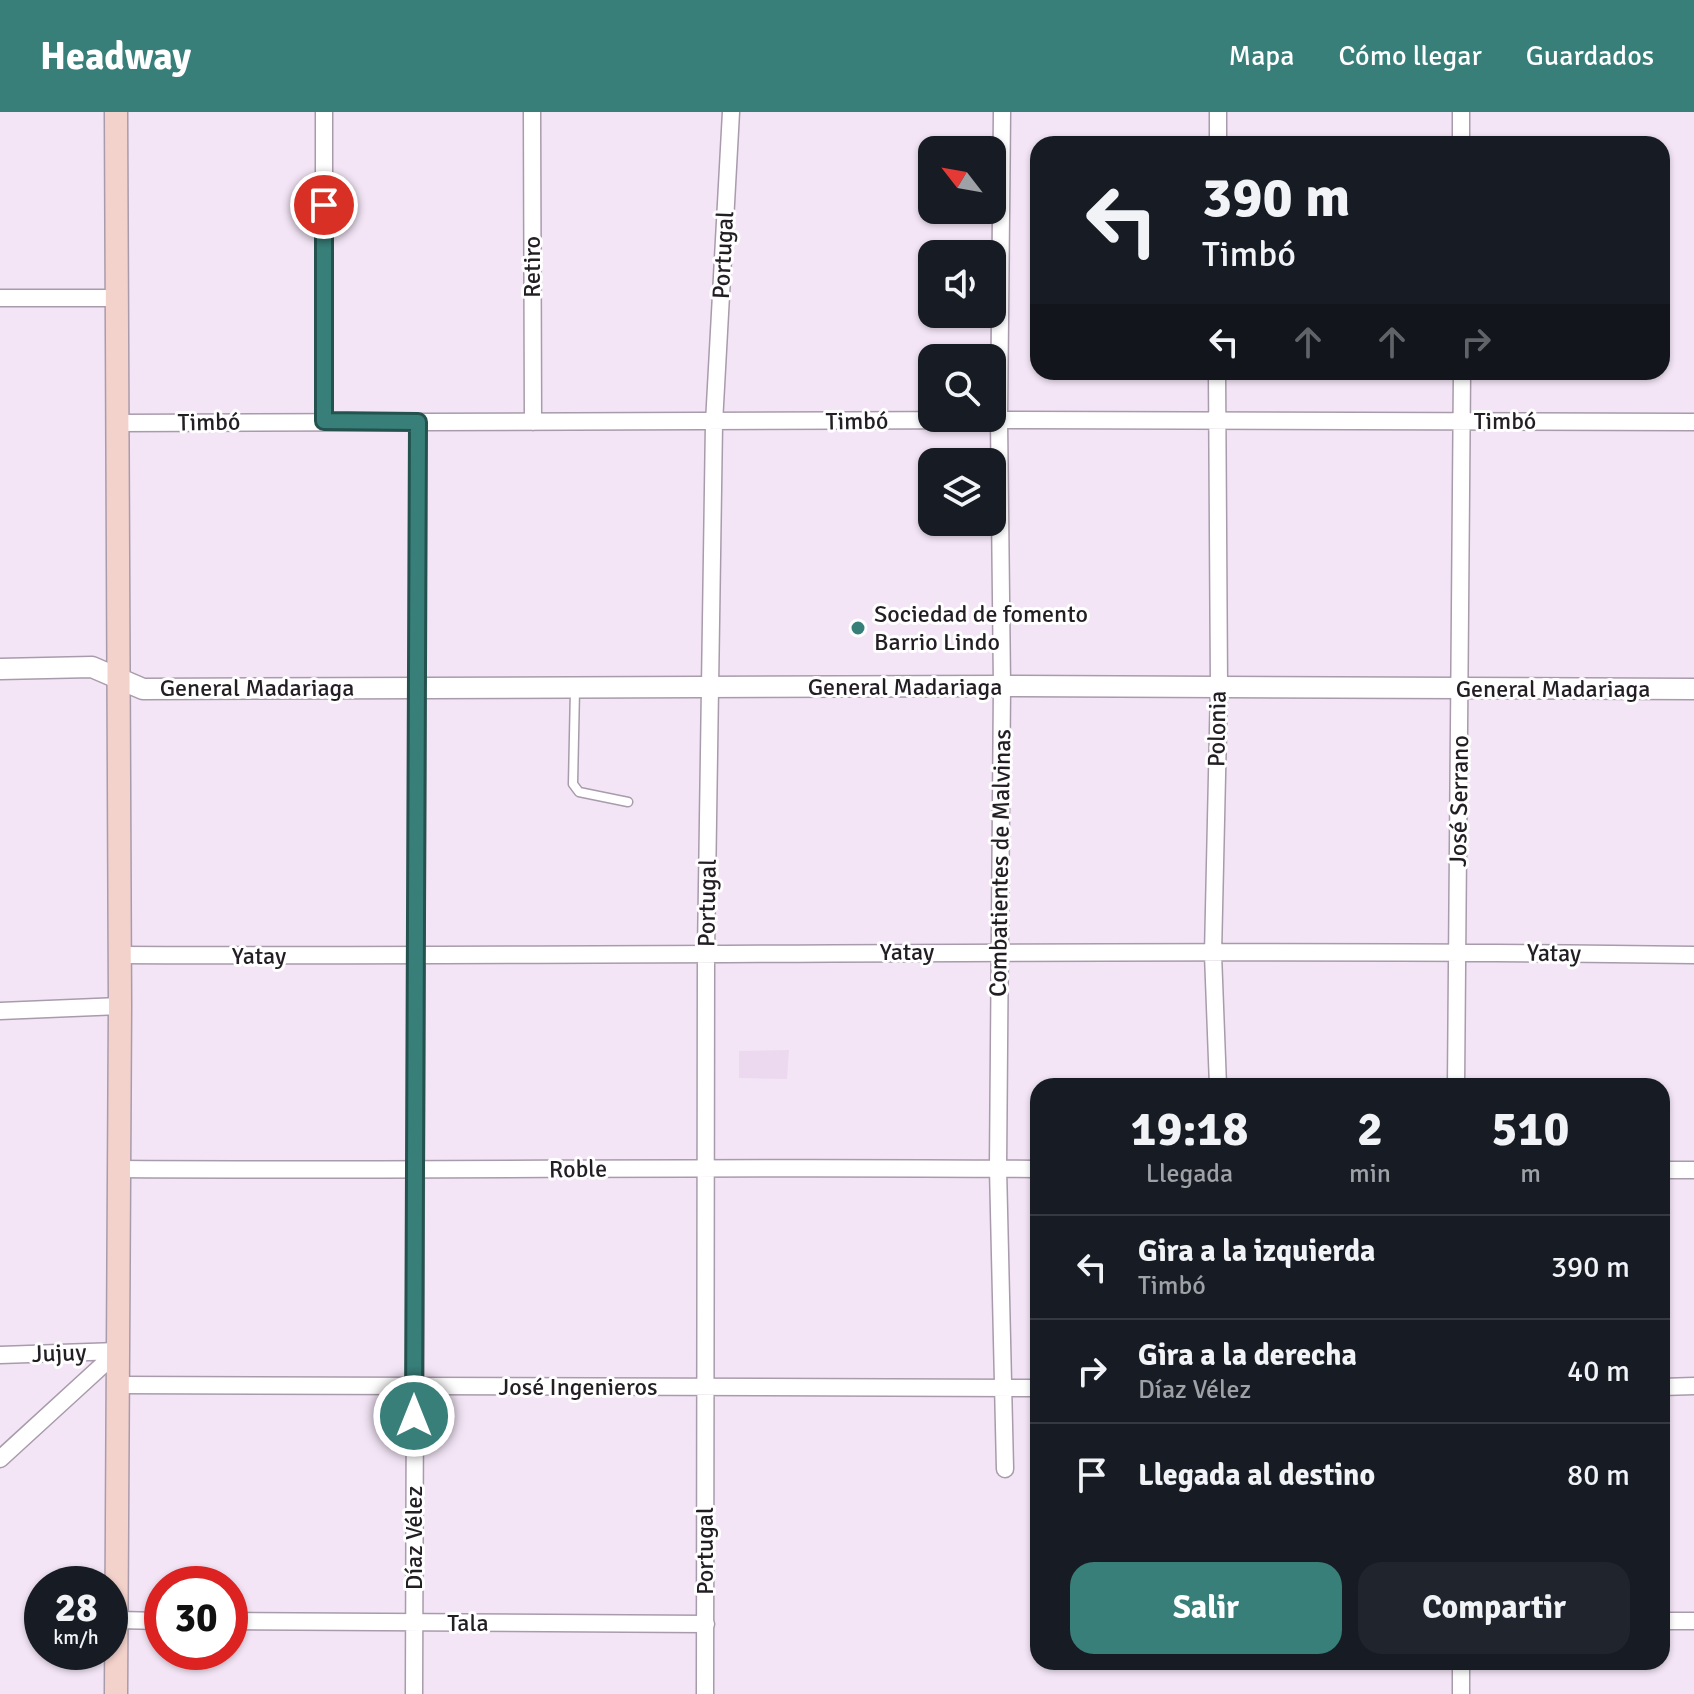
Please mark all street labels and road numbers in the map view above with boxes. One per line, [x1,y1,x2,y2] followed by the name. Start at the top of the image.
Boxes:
[706,210,740,300] street label: Portugal
[517,236,547,298] street label: Retiro
[825,405,889,437] street label: Timbó
[177,406,241,438] street label: Timbó
[1474,406,1536,436] street label: Timbó
[808,672,1002,702] street label: General Madariaga
[160,673,354,703] street label: General Madariaga
[1456,674,1650,704] street label: General Madariaga
[1201,691,1233,767] street label: Polonia
[983,729,1017,997] street label: Combatientes de Malvinas
[1443,735,1475,867] street label: José Serrano
[691,859,723,947] street label: Portugal
[880,937,934,967] street label: Yatay
[1527,938,1581,968] street label: Yatay
[232,941,286,971] street label: Yatay
[549,1153,607,1185] street label: Roble
[31,1337,87,1369] street label: Jujuy
[499,1372,657,1402] street label: José Ingenieros
[399,1486,429,1590] street label: Díaz Vélez
[690,1507,720,1595] street label: Portugal
[447,1608,489,1638] street label: Tala

